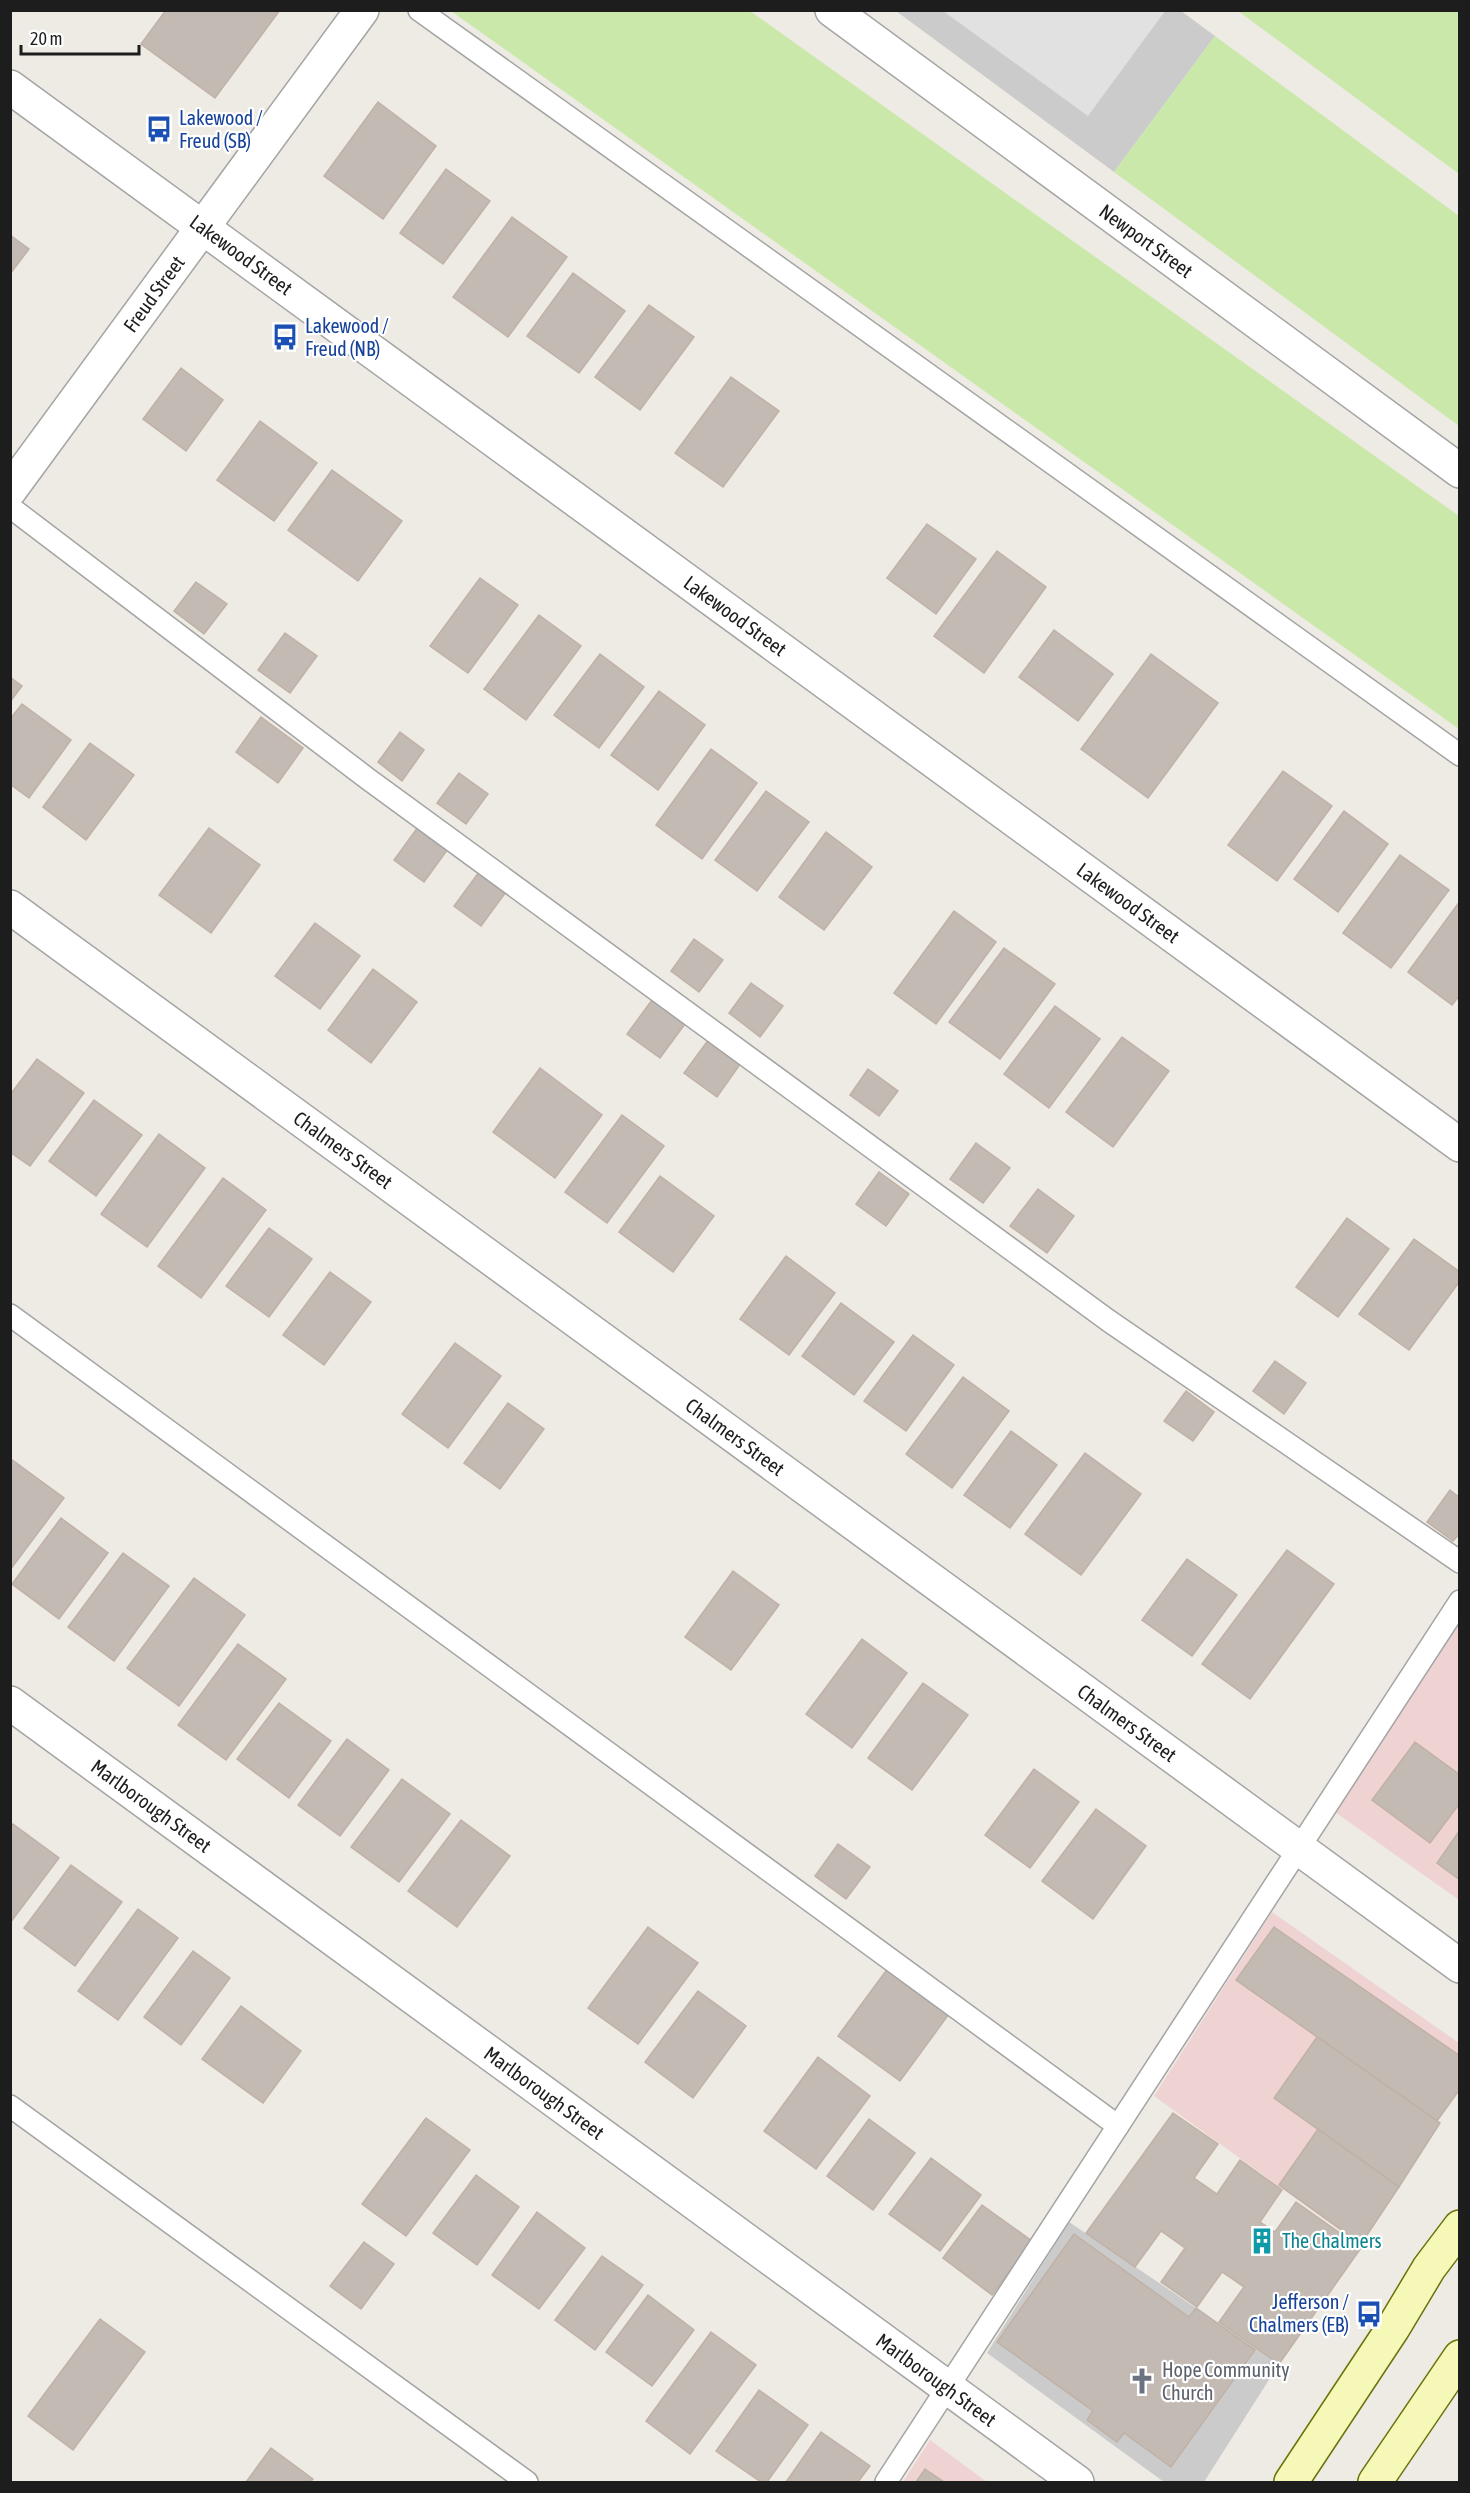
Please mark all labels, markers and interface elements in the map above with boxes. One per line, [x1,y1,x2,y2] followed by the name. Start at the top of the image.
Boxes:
[21,18,140,56] scale bar
[30,28,62,49] text: 20 m
[179,106,263,152] place label: Lakewood / Freud (SB)
[144,114,174,144] bus stop icon: Lakewood / Freud (SB)
[1095,199,1198,282] street label: Newport Street
[186,210,297,300] street label: Lakewood Street
[118,251,189,336] street label: Freud Street
[305,314,389,360] place label: Lakewood / Freud (NB)
[270,322,300,352] bus stop icon: Lakewood / Freud (NB)
[680,571,791,661] street label: Lakewood Street
[1073,858,1184,948] street label: Lakewood Street
[289,1106,397,1193] street label: Chalmers Street
[681,1393,789,1480] street label: Chalmers Street
[1073,1679,1181,1766] street label: Chalmers Street
[87,1754,216,1857] street label: Marlborough Street
[480,2041,609,2144] street label: Marlborough Street
[1247,2226,1277,2256] building icon: The Chalmers
[1282,2229,1382,2252] place label: The Chalmers
[1249,2290,1349,2336] place label: Jefferson / Chalmers (EB)
[1354,2299,1384,2329] bus stop icon: Jefferson / Chalmers (EB)
[872,2328,1001,2431] street label: Marlborough Street
[1162,2358,1289,2404] place label: Hope Community Church
[1127,2366,1157,2396] church icon: Hope Community Church

